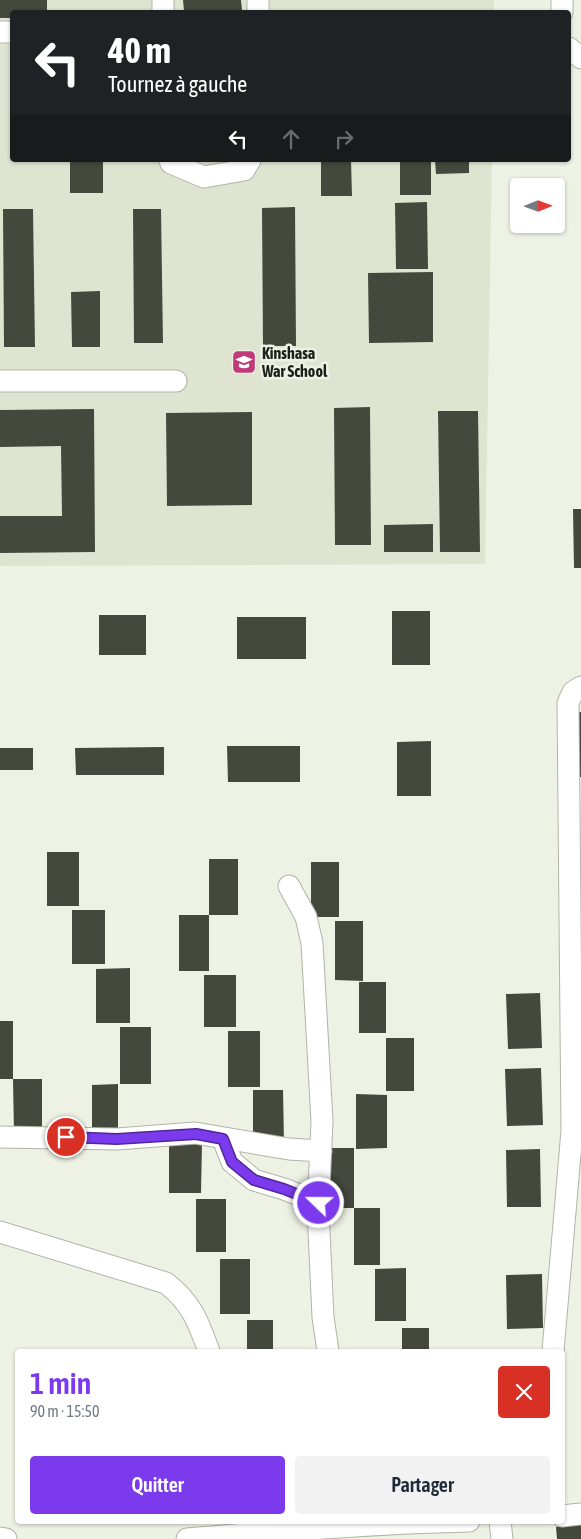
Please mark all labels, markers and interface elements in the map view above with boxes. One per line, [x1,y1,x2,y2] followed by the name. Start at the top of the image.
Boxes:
[25,30,90,95] icon: left
[108,30,171,70] text: 40 m
[108,71,247,97] text: Tournez à gauche
[224,125,252,153] icon: left
[277,125,305,153] icon: ahead
[330,125,358,153] icon: right
[510,178,565,232] north arrow
[510,178,565,233] map controls
[261,344,328,380] place label: Kinshasa War School
[231,349,257,375] school or university icon: Kinshasa War School
[45,1116,87,1158] pin
[52,1123,80,1151] icon: arrive
[292,1176,344,1228] position arrow
[30,1366,91,1400] text: 1 min
[498,1366,550,1418] button: close
[30,1402,100,1420] text: 90 m · 15:50
[30,1456,285,1514] button: Quitter
[295,1456,550,1514] button: Partager

